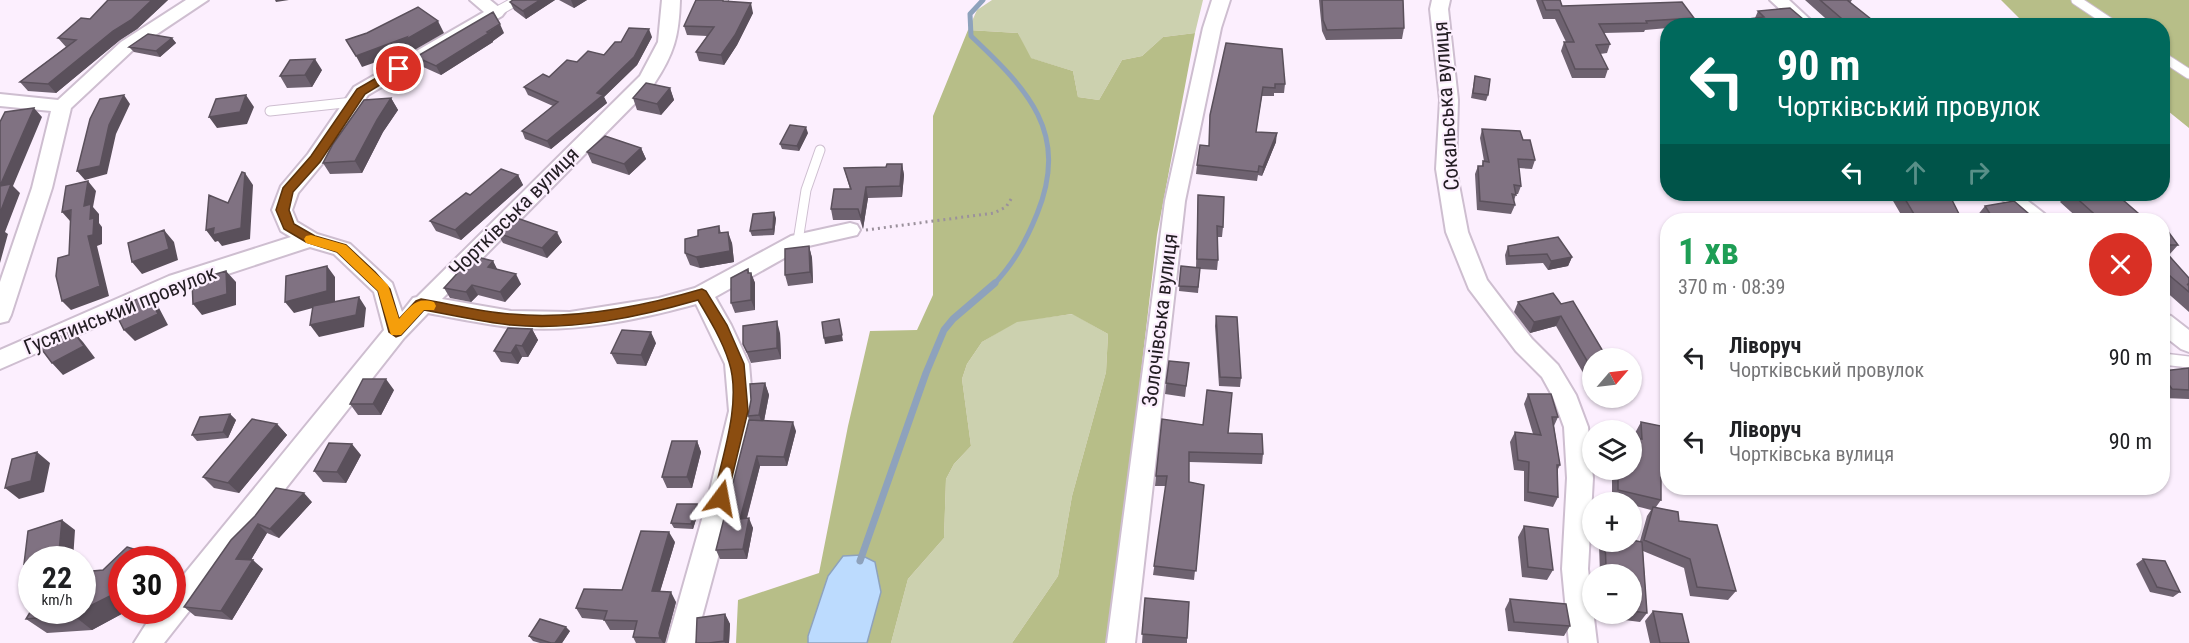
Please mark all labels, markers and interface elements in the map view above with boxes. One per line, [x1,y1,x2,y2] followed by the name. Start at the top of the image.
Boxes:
[1428,21,1464,191] street label: Сокальська вулиця
[1777,41,1860,90] text: 90 m
[1678,42,1756,120] icon: left
[373,43,424,94] pin
[382,52,415,85] icon: arrive
[1777,91,2040,123] text: Чортківський провулок
[444,142,584,282] street label: Чортківська вулиця
[1836,156,1869,189] icon: left
[1899,156,1932,189] icon: ahead
[1962,156,1995,189] icon: right
[1678,231,1739,273] text: 1 хв
[1137,232,1183,408] street label: Золочівська вулиця
[2089,233,2152,296] button: close
[20,260,220,360] street label: Гусятинський провулок
[1678,275,1785,299] text: 370 m · 08:39
[1729,333,1801,358] text: Ліворуч
[1678,341,1711,374] icon: left
[2109,345,2152,370] text: 90 m
[1582,348,1642,408] north arrow
[1582,348,1642,624] map controls
[1729,358,1924,382] text: Чортківський провулок
[1729,417,1801,442] text: Ліворуч
[1582,420,1642,480] button: layers
[1678,425,1711,458] icon: left
[2109,429,2152,454] text: 90 m
[1729,442,1894,466] text: Чортківська вулиця
[689,466,753,530] position arrow
[1582,492,1642,552] button: +
[108,546,186,624] speed limit sign: 30
[42,560,72,595] text: 22
[1582,564,1642,624] button: −
[42,591,72,609] text: km/h

